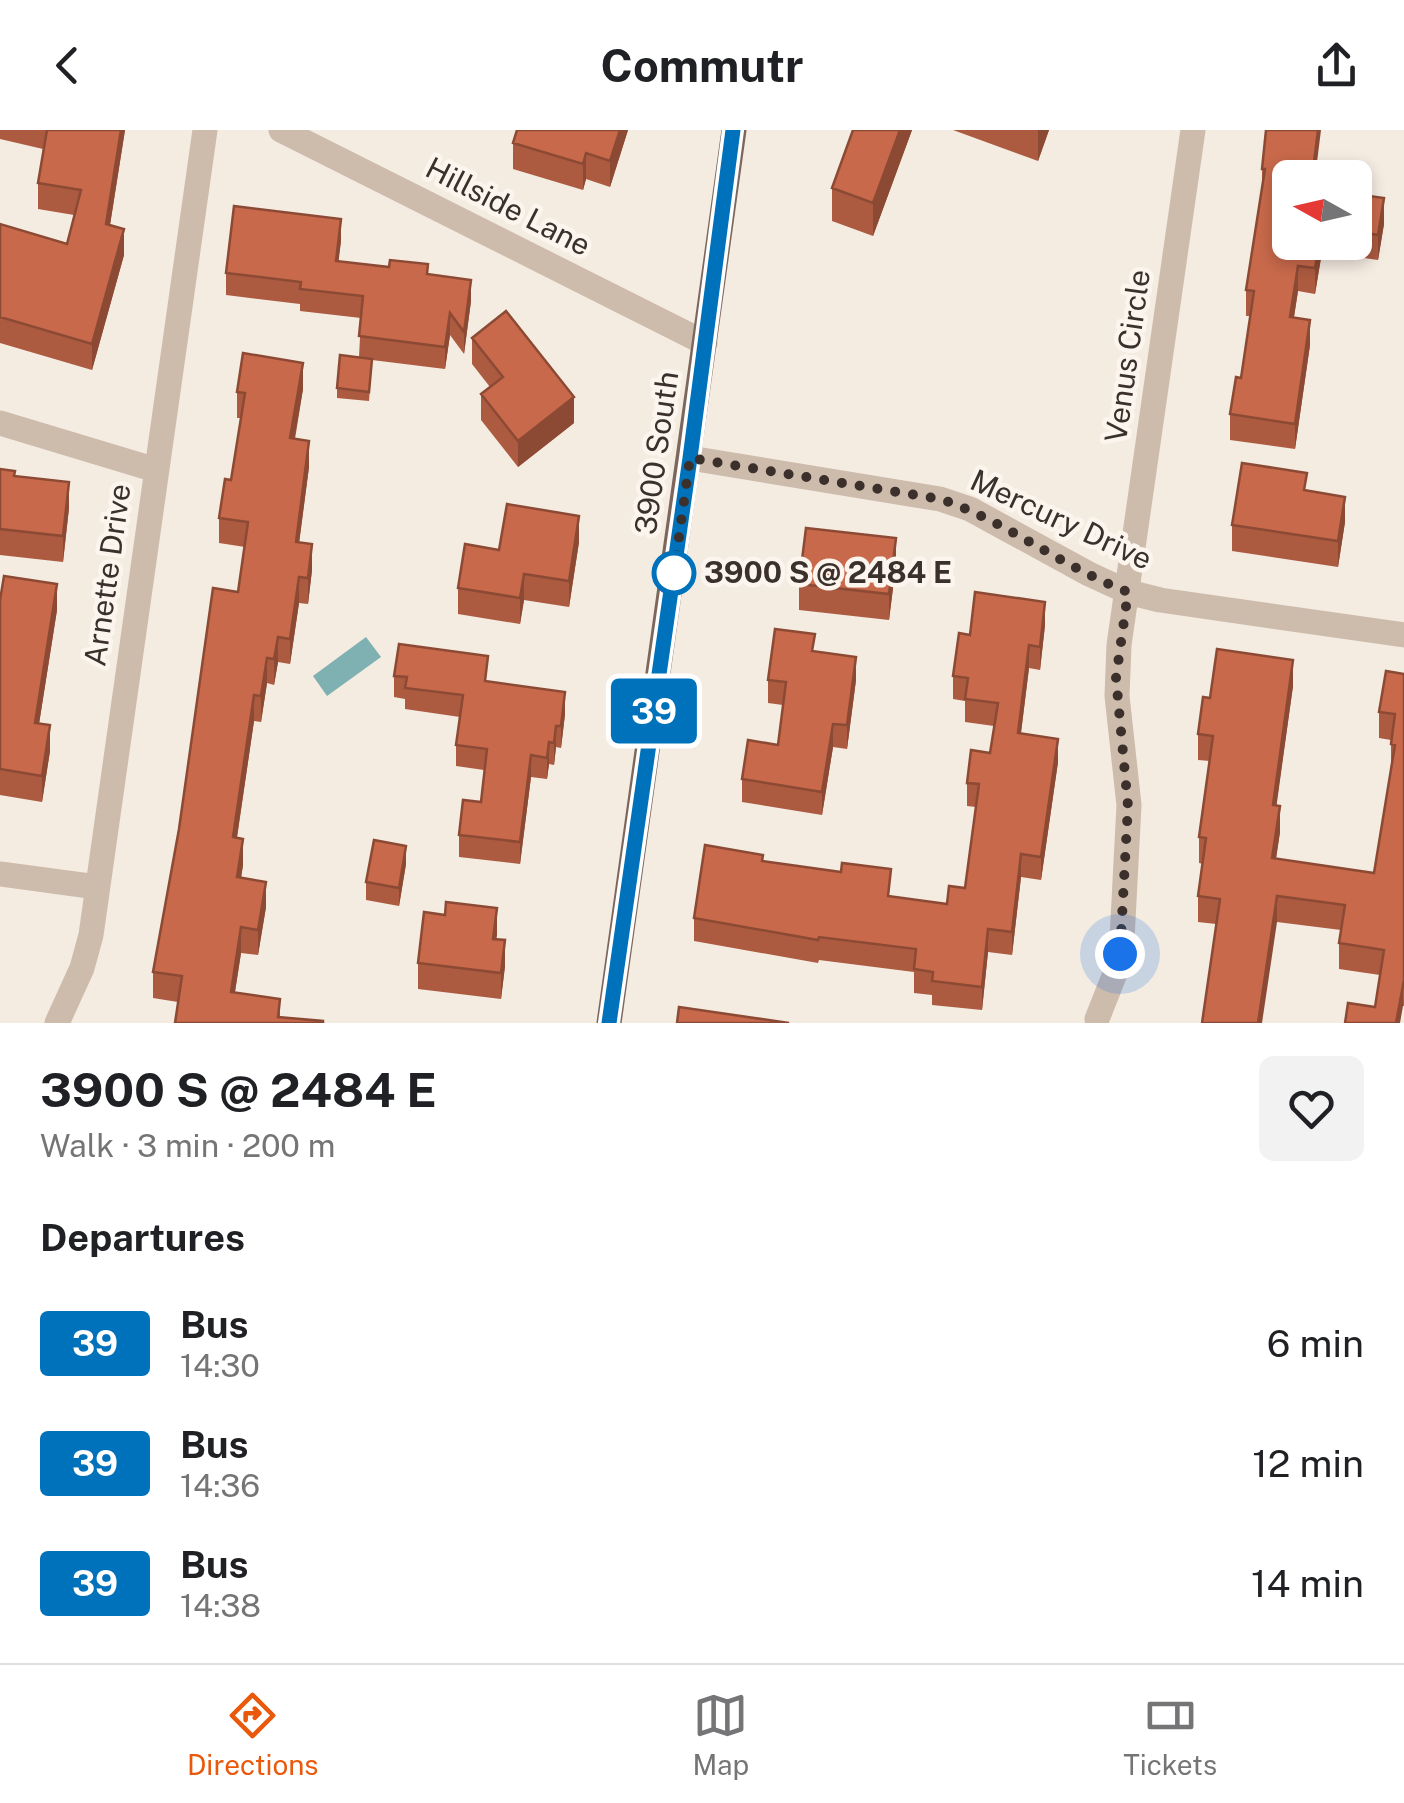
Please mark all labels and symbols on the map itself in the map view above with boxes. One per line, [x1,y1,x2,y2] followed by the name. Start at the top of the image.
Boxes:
[420,149,597,263] street label: Hillside Lane
[1272,160,1372,260] north arrow
[1097,267,1157,445] street label: Venus Circle
[627,369,685,537] street label: 3900 South
[965,461,1158,577] street label: Mercury Drive
[76,481,138,668] street label: Arnette Drive
[653,552,695,594] marker: 3900 S @ 2484 E
[704,554,952,590] place label: 3900 S @ 2484 E
[609,678,699,744] line badge: 39
[1095,929,1145,979] your location

